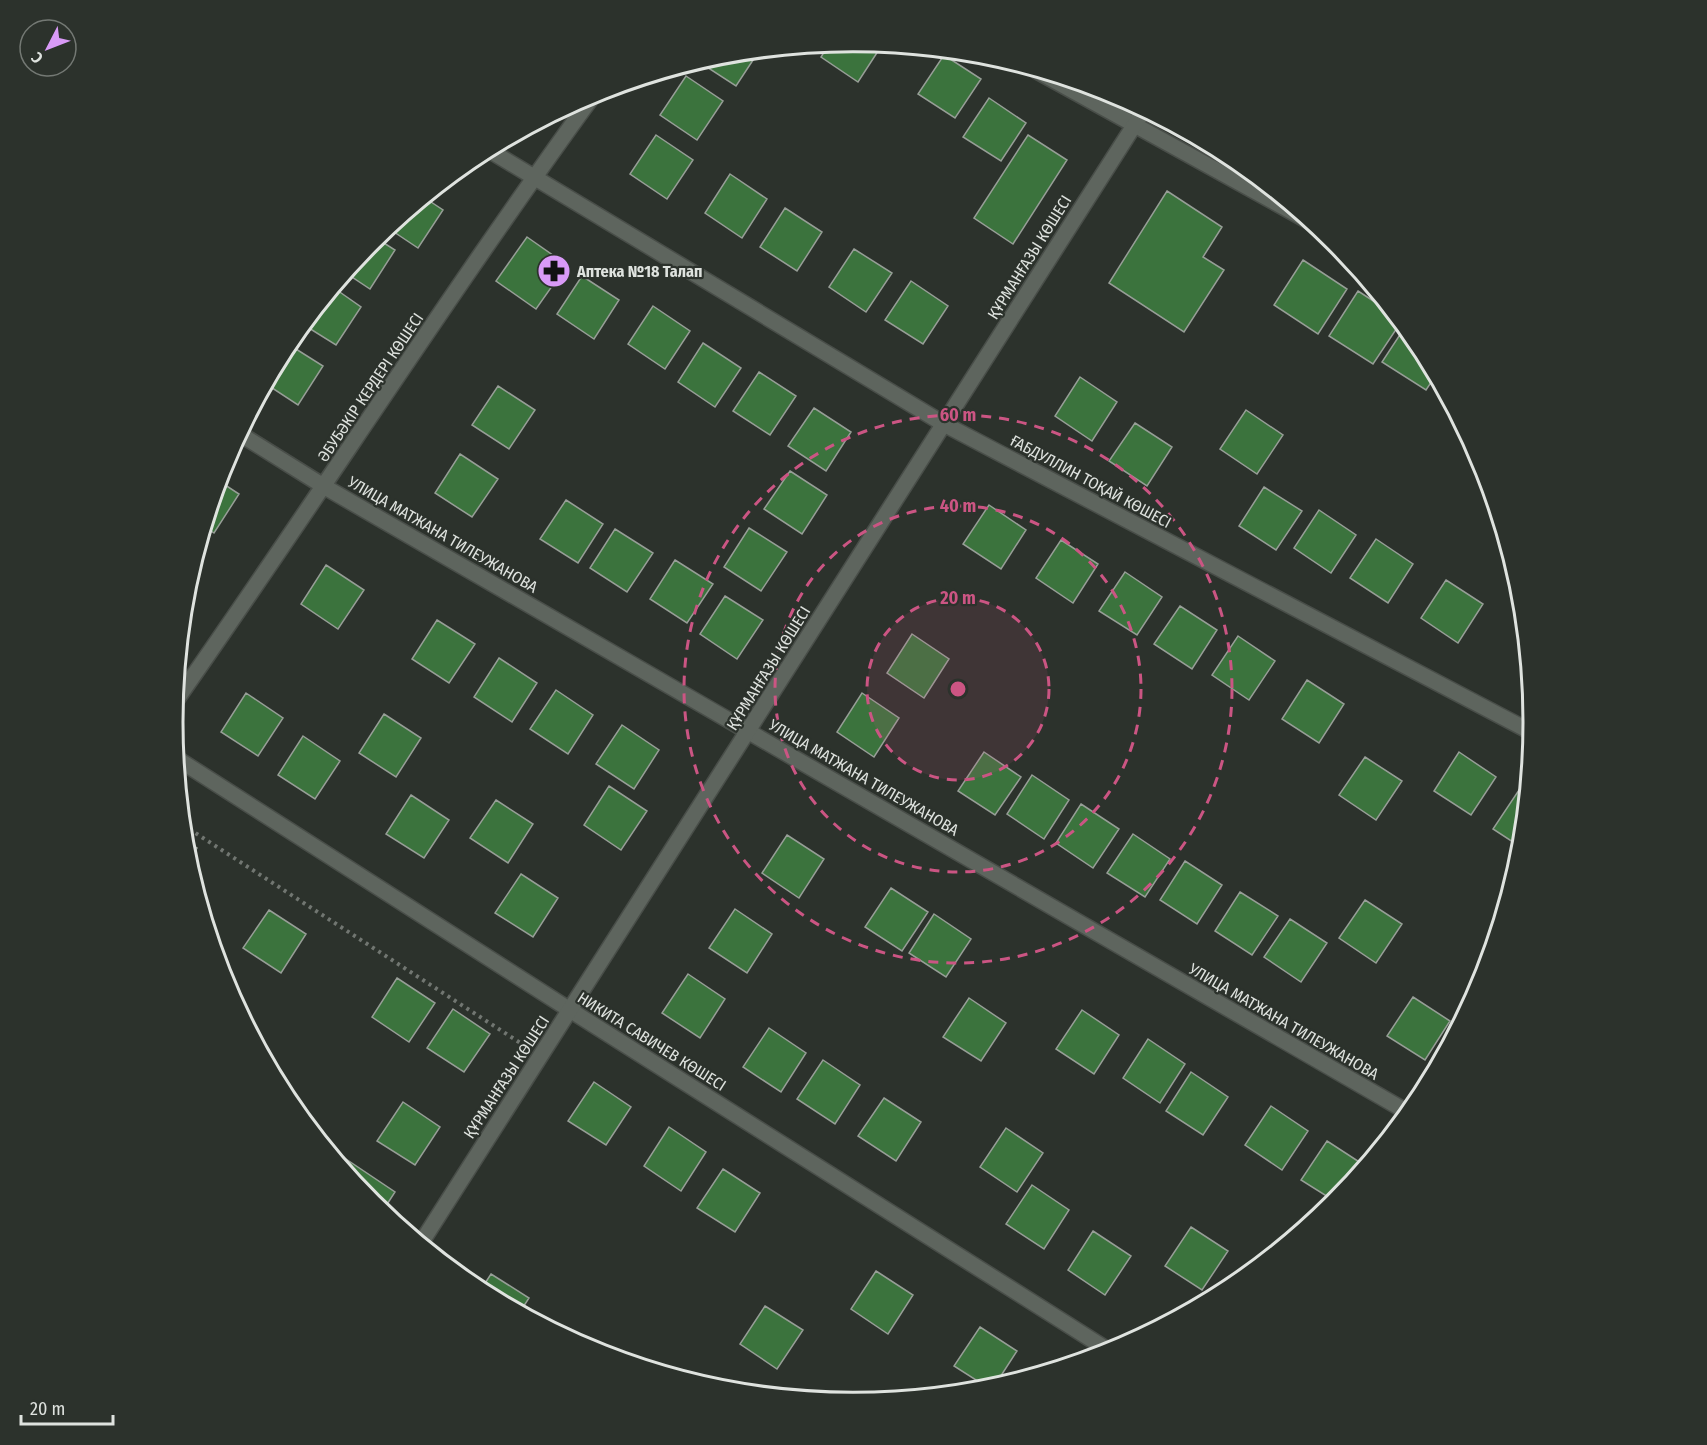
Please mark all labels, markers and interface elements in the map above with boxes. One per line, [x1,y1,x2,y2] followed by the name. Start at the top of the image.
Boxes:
[18,18,78,78] north arrow
[27,48,47,67] text: С
[984,192,1075,323] street label: ҚҰРМАНҒАЗЫ КӨШЕСІ
[536,253,572,289] pharmacy icon: Аптека №18 Талап
[576,262,702,281] place label: Аптека №18 Талап
[313,309,427,465] street label: ӘБУБӘКІР КЕРДЕРІ КӨШЕСІ
[940,404,976,426] text: 60 m
[1007,431,1174,532] street label: ҒАБДУЛЛИН ТОҚАЙ КӨШЕСІ
[344,472,541,597] street label: УЛИЦА МАТЖАНА ТИЛЕУЖАНОВА
[940,495,976,517] text: 40 m
[939,587,976,609] text: 20 m
[723,603,814,734] street label: ҚҰРМАНҒАЗЫ КӨШЕСІ
[948,679,968,699] centre of rings
[765,715,962,840] street label: УЛИЦА МАТЖАНА ТИЛЕУЖАНОВА
[1185,959,1382,1084] street label: УЛИЦА МАТЖАНА ТИЛЕУЖАНОВА
[574,988,729,1095] street label: НИКИТА САВИЧЕВ КӨШЕСІ
[460,1012,553,1142] street label: ҚҰРМАНҒАЗЫ КӨШЕСІ
[21,1388,112,1426] scale bar
[30,1398,65,1420] text: 20 m

